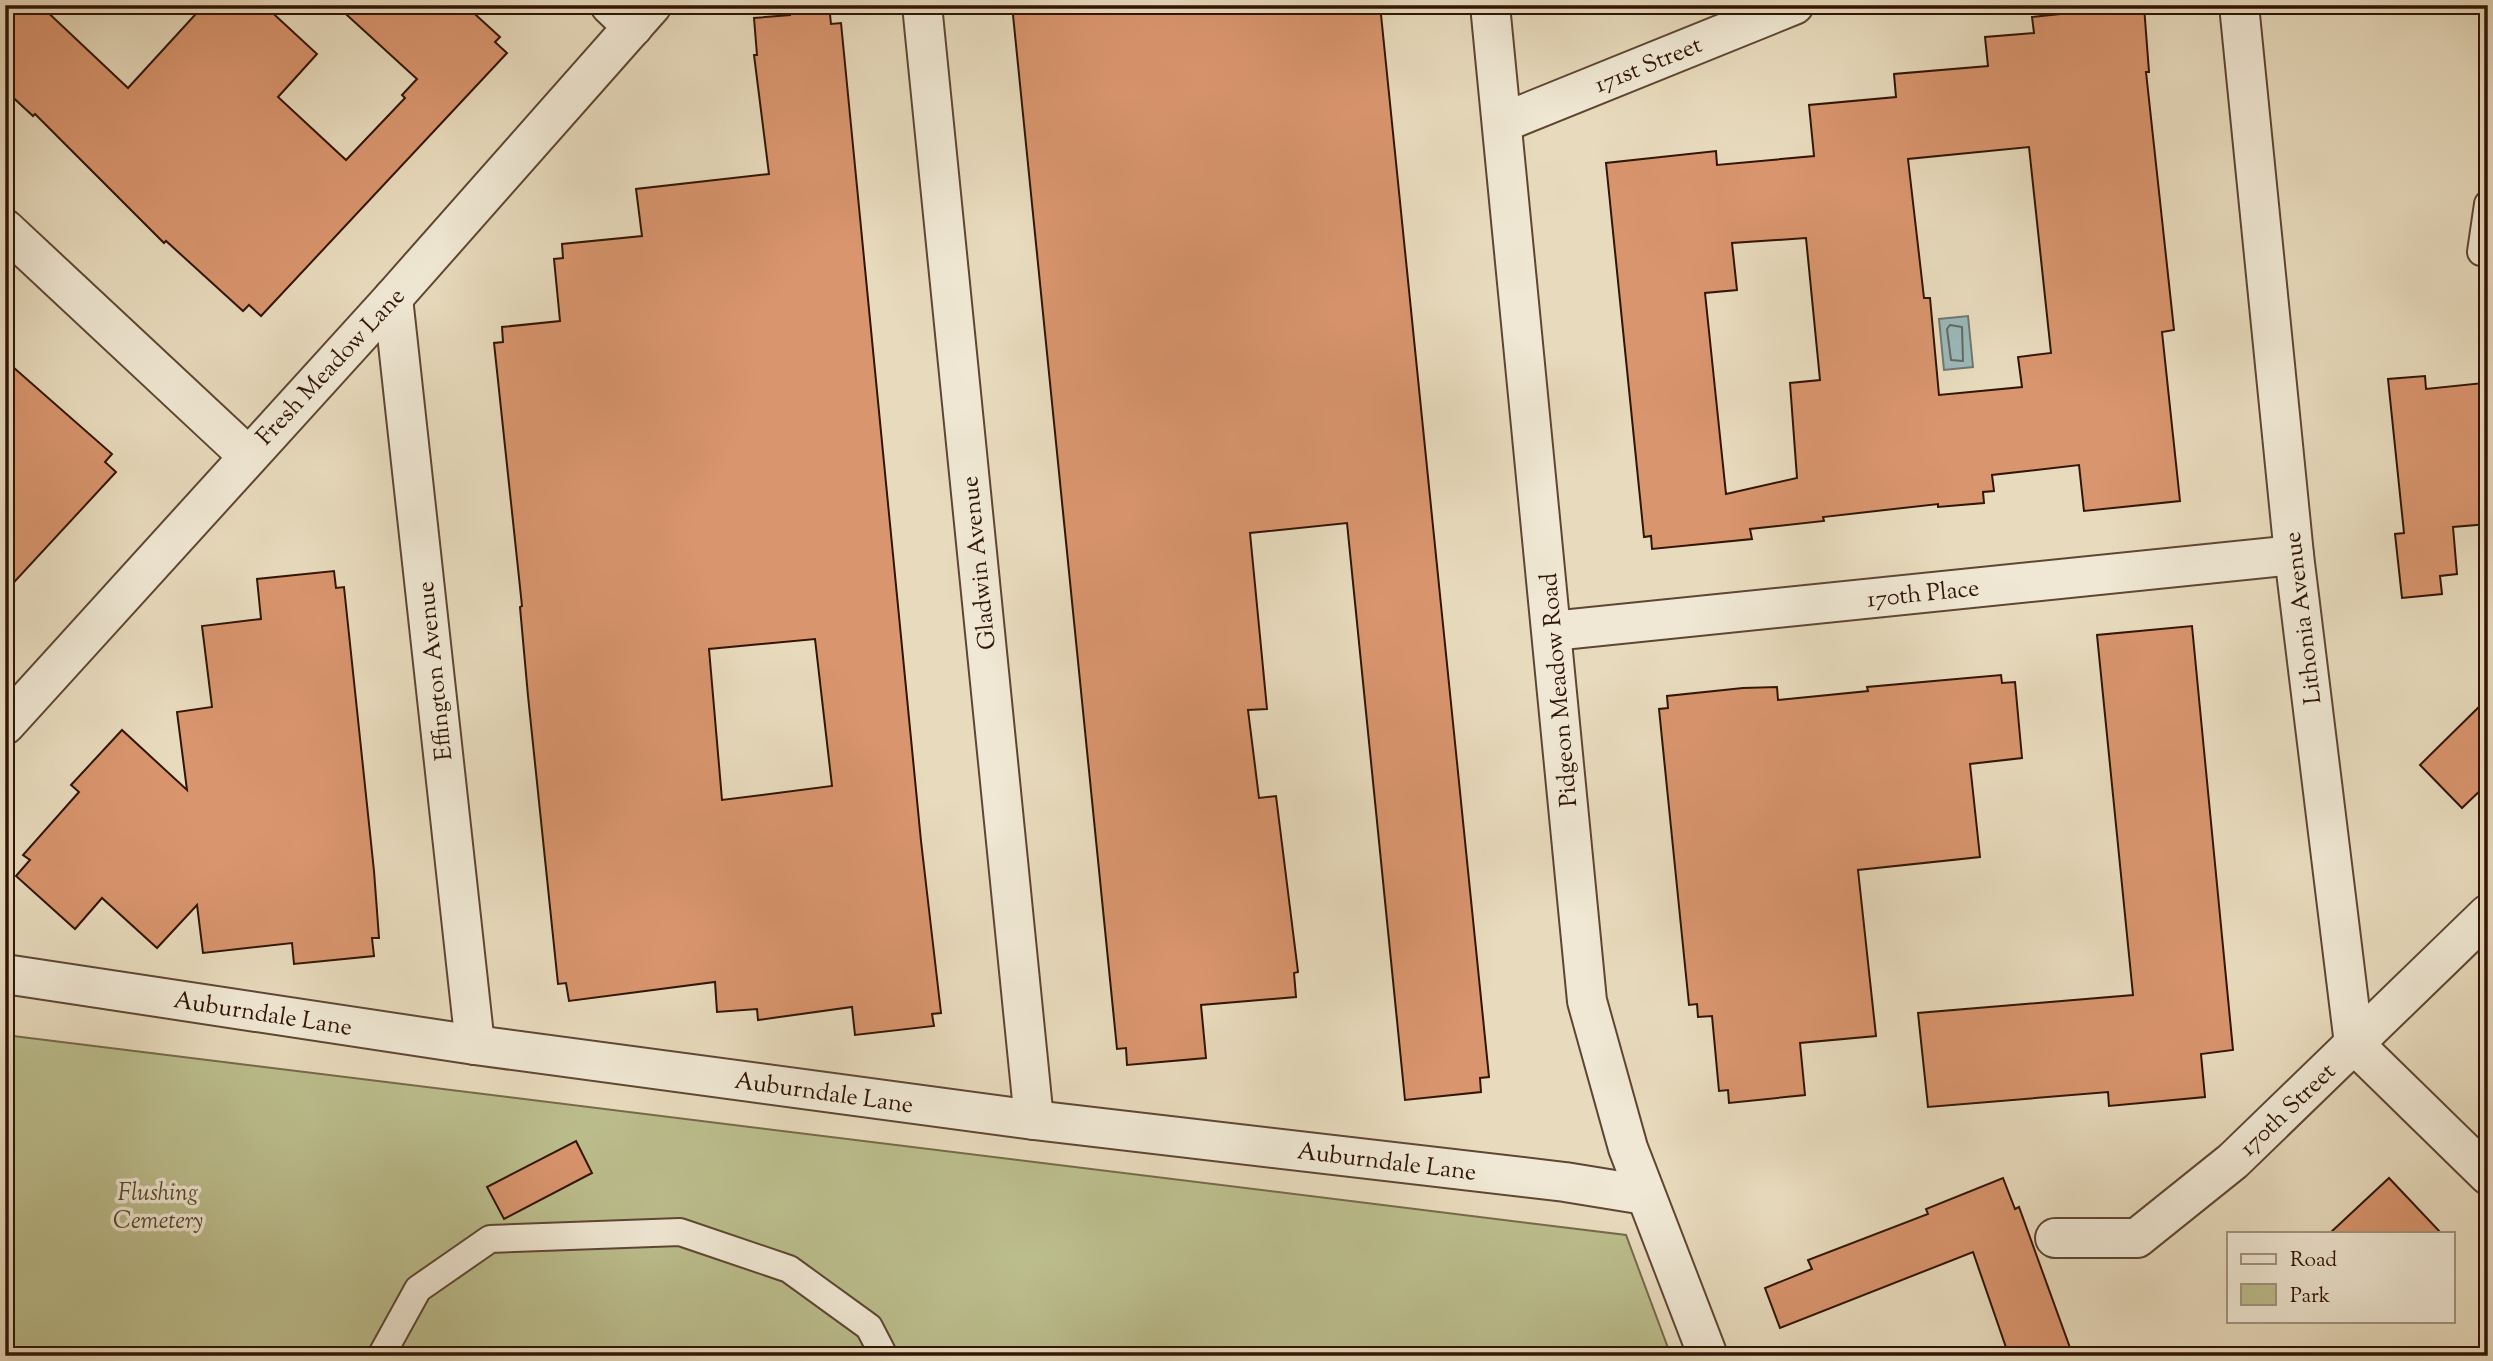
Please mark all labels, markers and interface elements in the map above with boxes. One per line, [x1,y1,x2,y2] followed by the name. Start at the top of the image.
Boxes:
[1590,29,1708,103] street label: 171st Street
[249,281,414,454] street label: Fresh Meadow Lane
[954,474,1006,651] street label: Gladwin Avenue
[2277,529,2331,706] street label: Lithonia Avenue
[1533,571,1587,808] street label: Pidgeon Meadow Road
[1865,572,1981,618] street label: 170th Place
[410,579,462,762] street label: Effington Avenue
[171,984,354,1046] street label: Auburndale Lane
[2233,1056,2344,1165] street label: 170th Street
[732,1065,915,1123] street label: Auburndale Lane
[1295,1135,1478,1191] street label: Auburndale Lane
[113,1177,203,1239] park label: Flushing Cemetery
[2227,1232,2454,1322] legend
[2290,1246,2337,1276] text: Road
[2290,1282,2331,1312] text: Park

